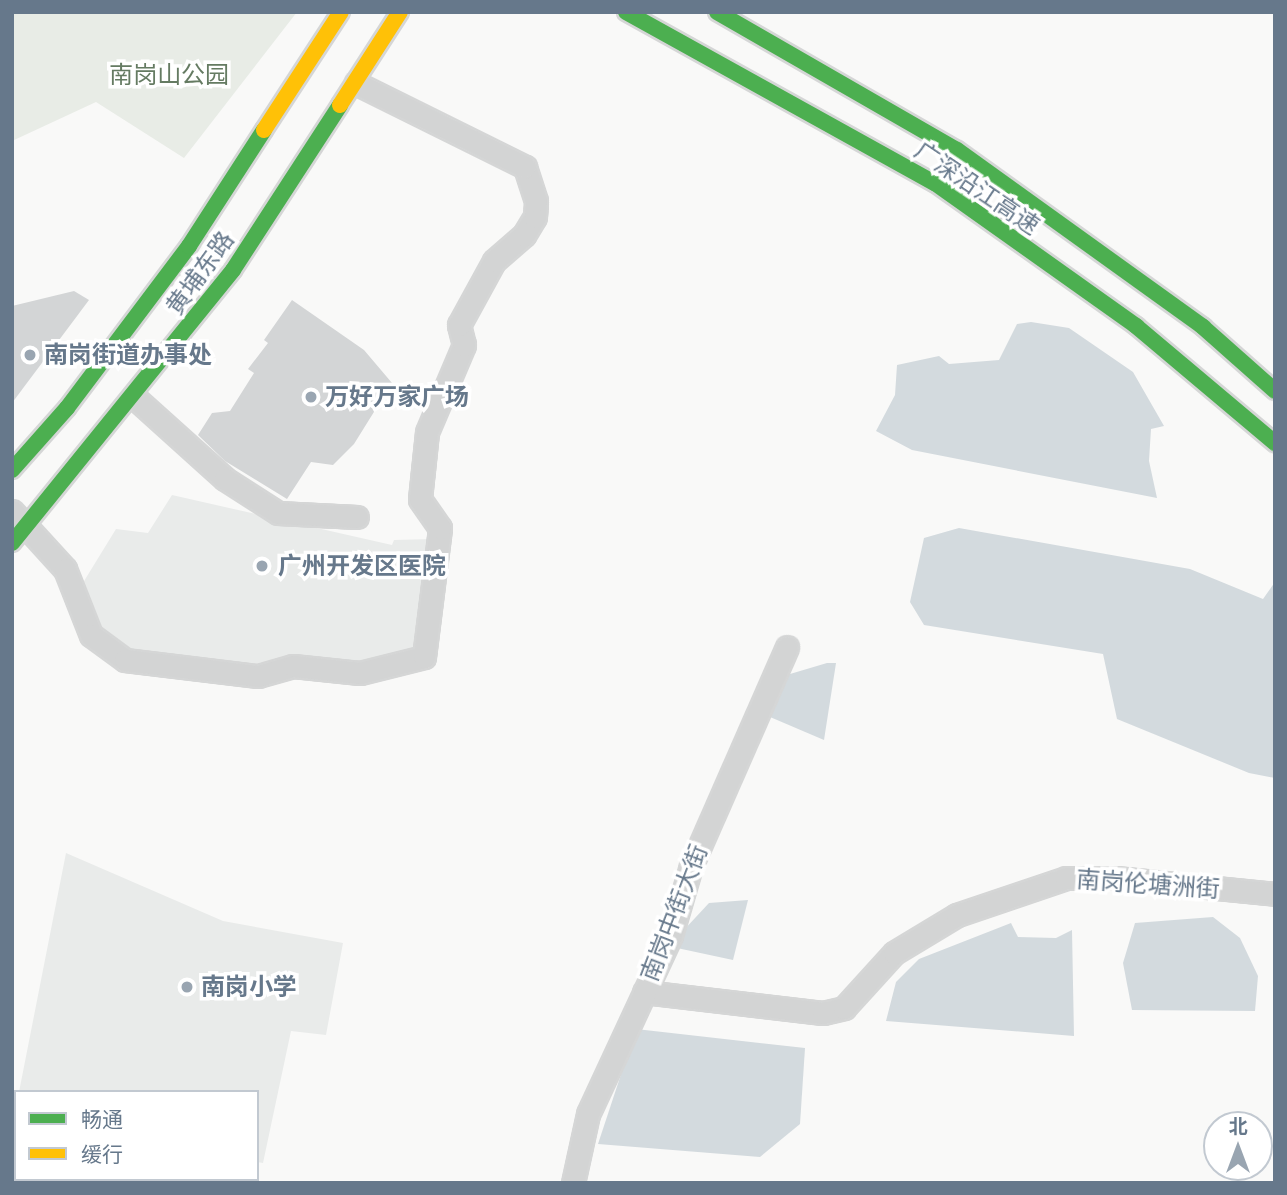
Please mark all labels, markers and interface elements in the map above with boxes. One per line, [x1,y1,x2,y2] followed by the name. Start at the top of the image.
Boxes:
[109,61,229,89] park label: 南岗山公园
[909,136,1045,240] street label: 广深沿江高速
[160,226,240,320] street label: 黄埔东路
[44,341,212,369] place label: 南岗街道办事处
[22,347,38,363] marker: 南岗街道办事处
[325,383,469,411] place label: 万好万家广场
[303,389,319,405] marker: 万好万家广场
[278,552,446,580] place label: 广州开发区医院
[252,556,272,576] marker: 广州开发区医院
[635,841,713,985] street label: 南岗中街大街
[1075,865,1221,903] street label: 南岗伦塘洲街
[201,973,297,1001] place label: 南岗小学
[179,979,195,995] marker: 南岗小学
[14,1090,259,1181] legend
[81,1105,123,1135] text: 畅通
[1203,1111,1273,1181] north arrow
[1228,1113,1248,1140] text: 北
[81,1140,123,1170] text: 缓行

